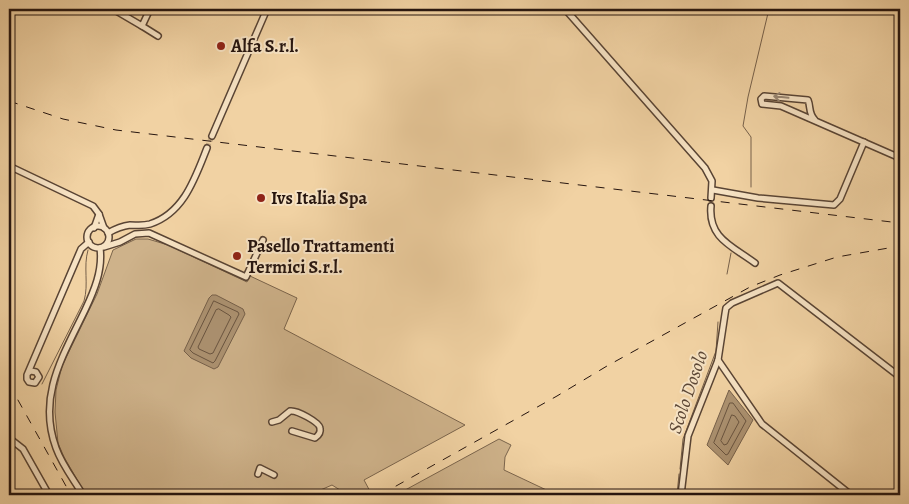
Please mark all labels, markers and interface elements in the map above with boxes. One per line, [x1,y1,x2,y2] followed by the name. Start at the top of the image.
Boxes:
[230,34,299,58] place label: Alfa S.r.l.
[215,40,227,52] marker: Alfa S.r.l.
[774,93,790,102] one-way arrow
[271,186,367,210] place label: Ivs Italia Spa
[255,192,267,204] marker: Ivs Italia Spa
[247,234,394,279] place label: Pasello Trattamenti Termici S.r.l.
[231,250,243,262] marker: Pasello Trattamenti Termici S.r.l.
[662,347,714,437] water label: Scolo Dosolo

